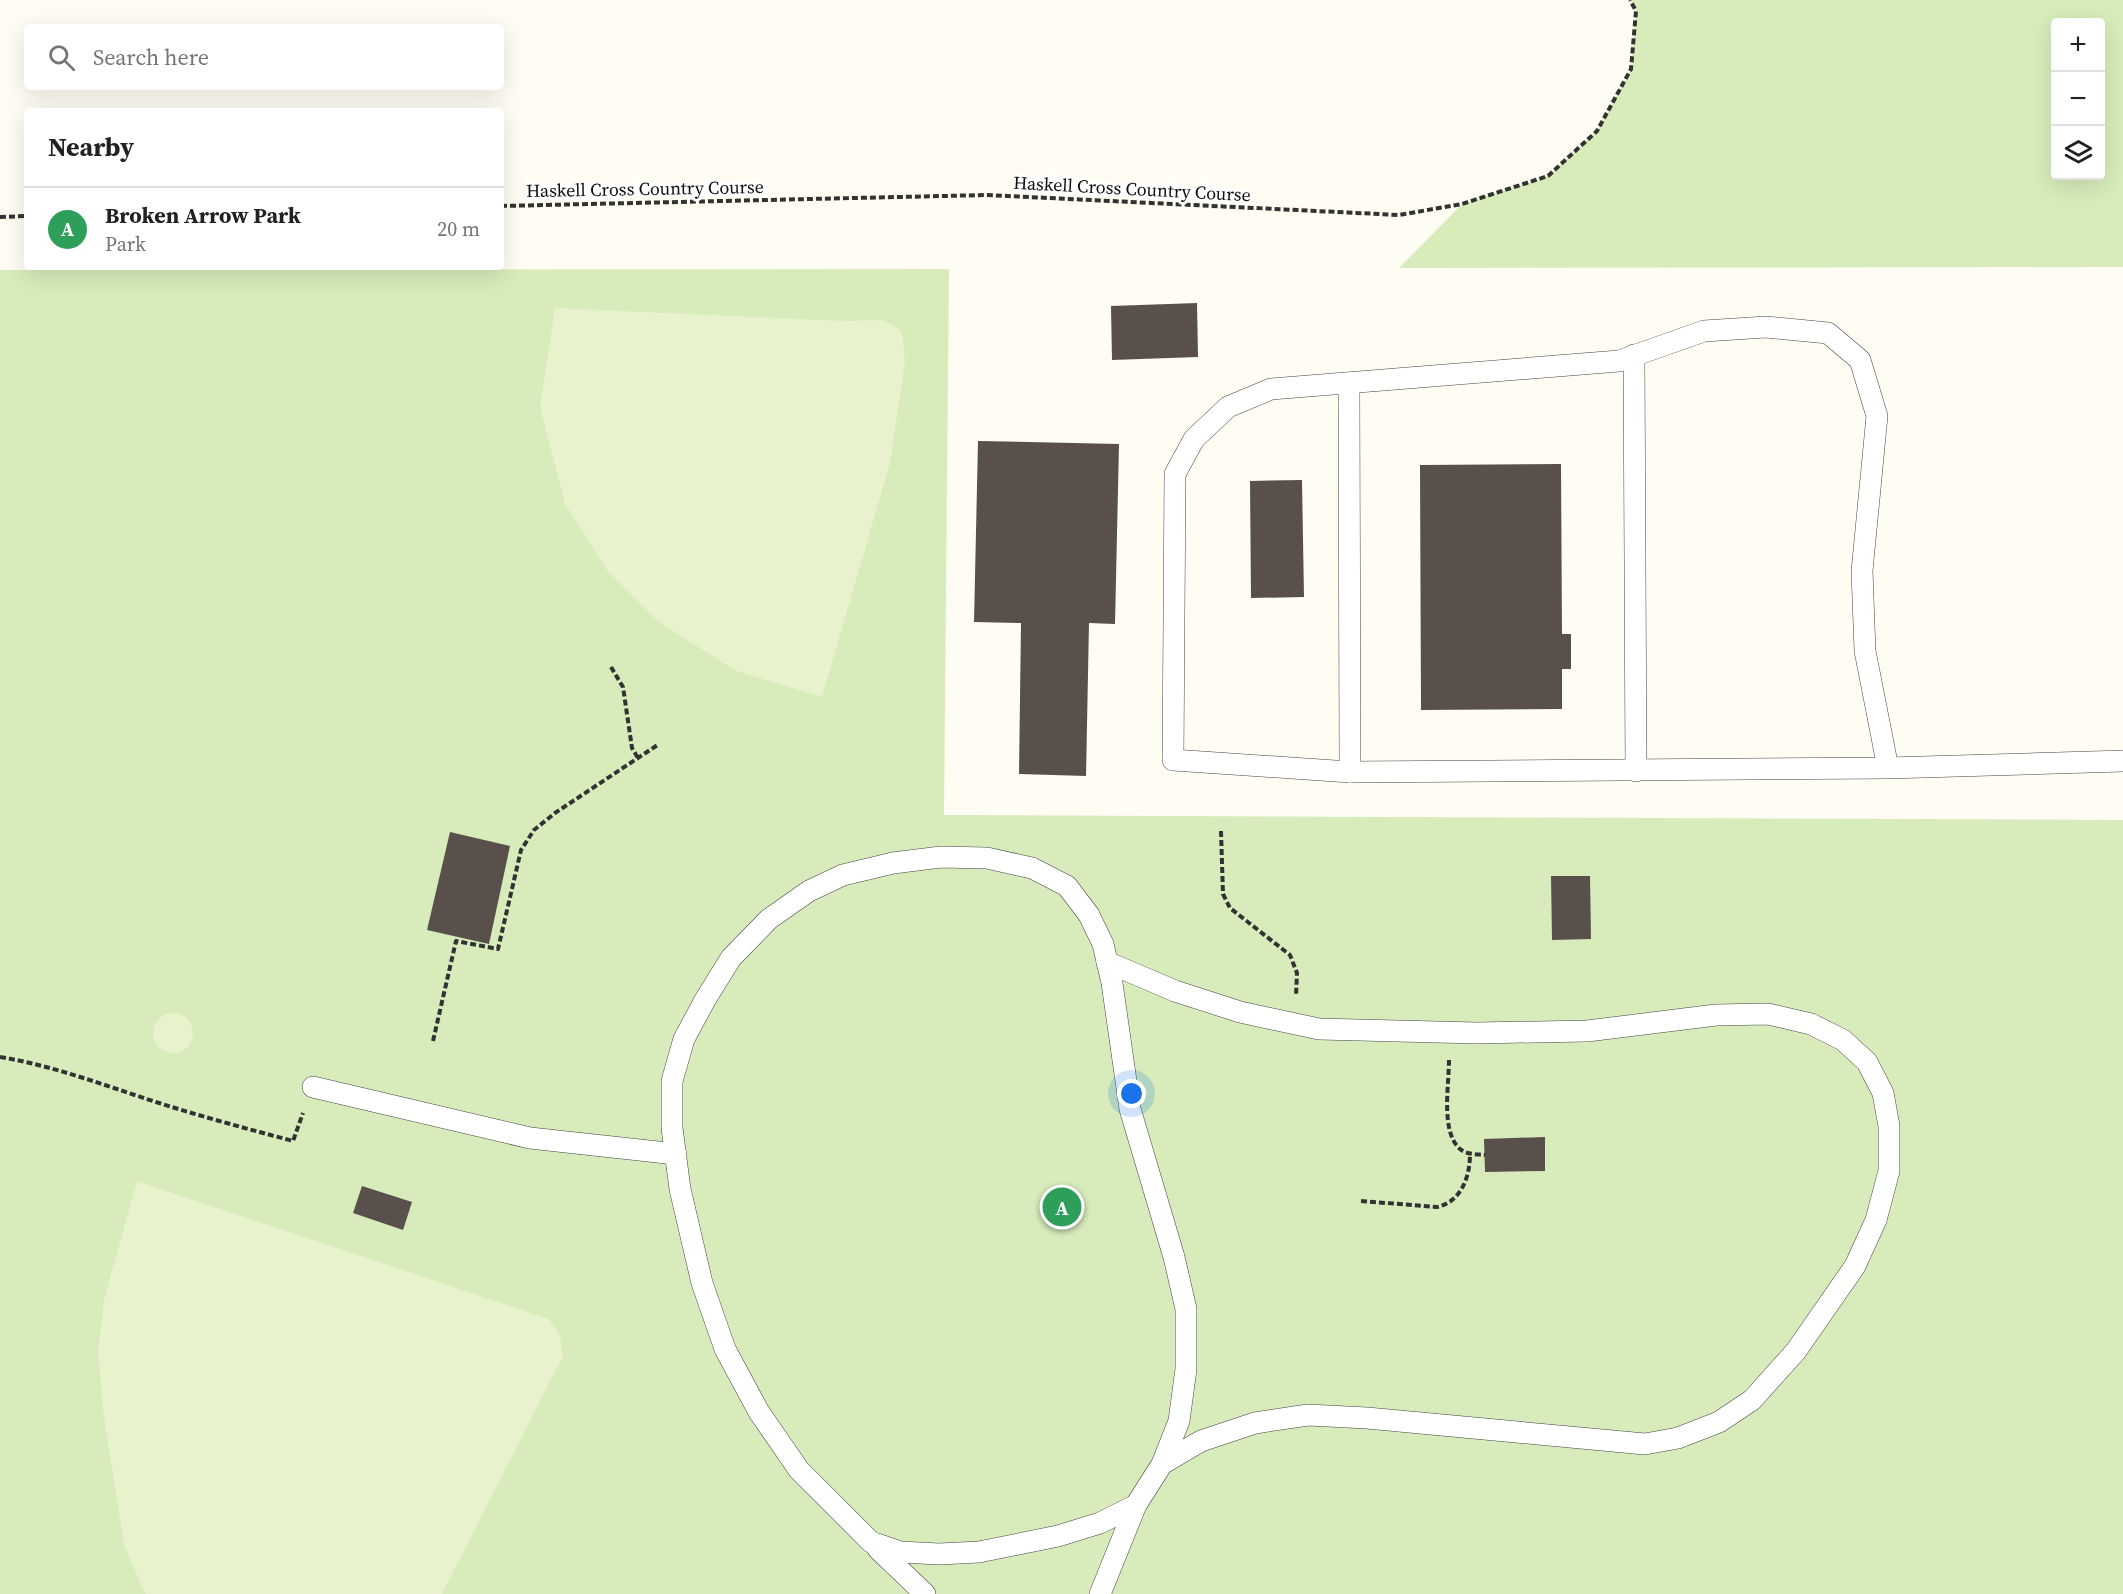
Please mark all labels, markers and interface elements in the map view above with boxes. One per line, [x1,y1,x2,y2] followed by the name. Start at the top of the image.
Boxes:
[2051,18,2105,180] map controls
[2051,18,2105,72] button: +
[24,24,504,90] search box
[45,41,78,74] icon: search
[93,42,209,72] text: Search here
[2051,72,2105,126] button: −
[2051,126,2105,180] button: layers
[48,129,134,165] text: Nearby
[1013,170,1251,207] street label: Haskell Cross Country Course
[526,174,764,203] street label: Haskell Cross Country Course
[105,200,301,230] text: Broken Arrow Park
[61,215,74,243] text: A
[437,215,480,243] text: 20 m
[105,230,146,258] text: Park
[1117,1079,1146,1108] your location
[1042,1184,1082,1230] pin: A

